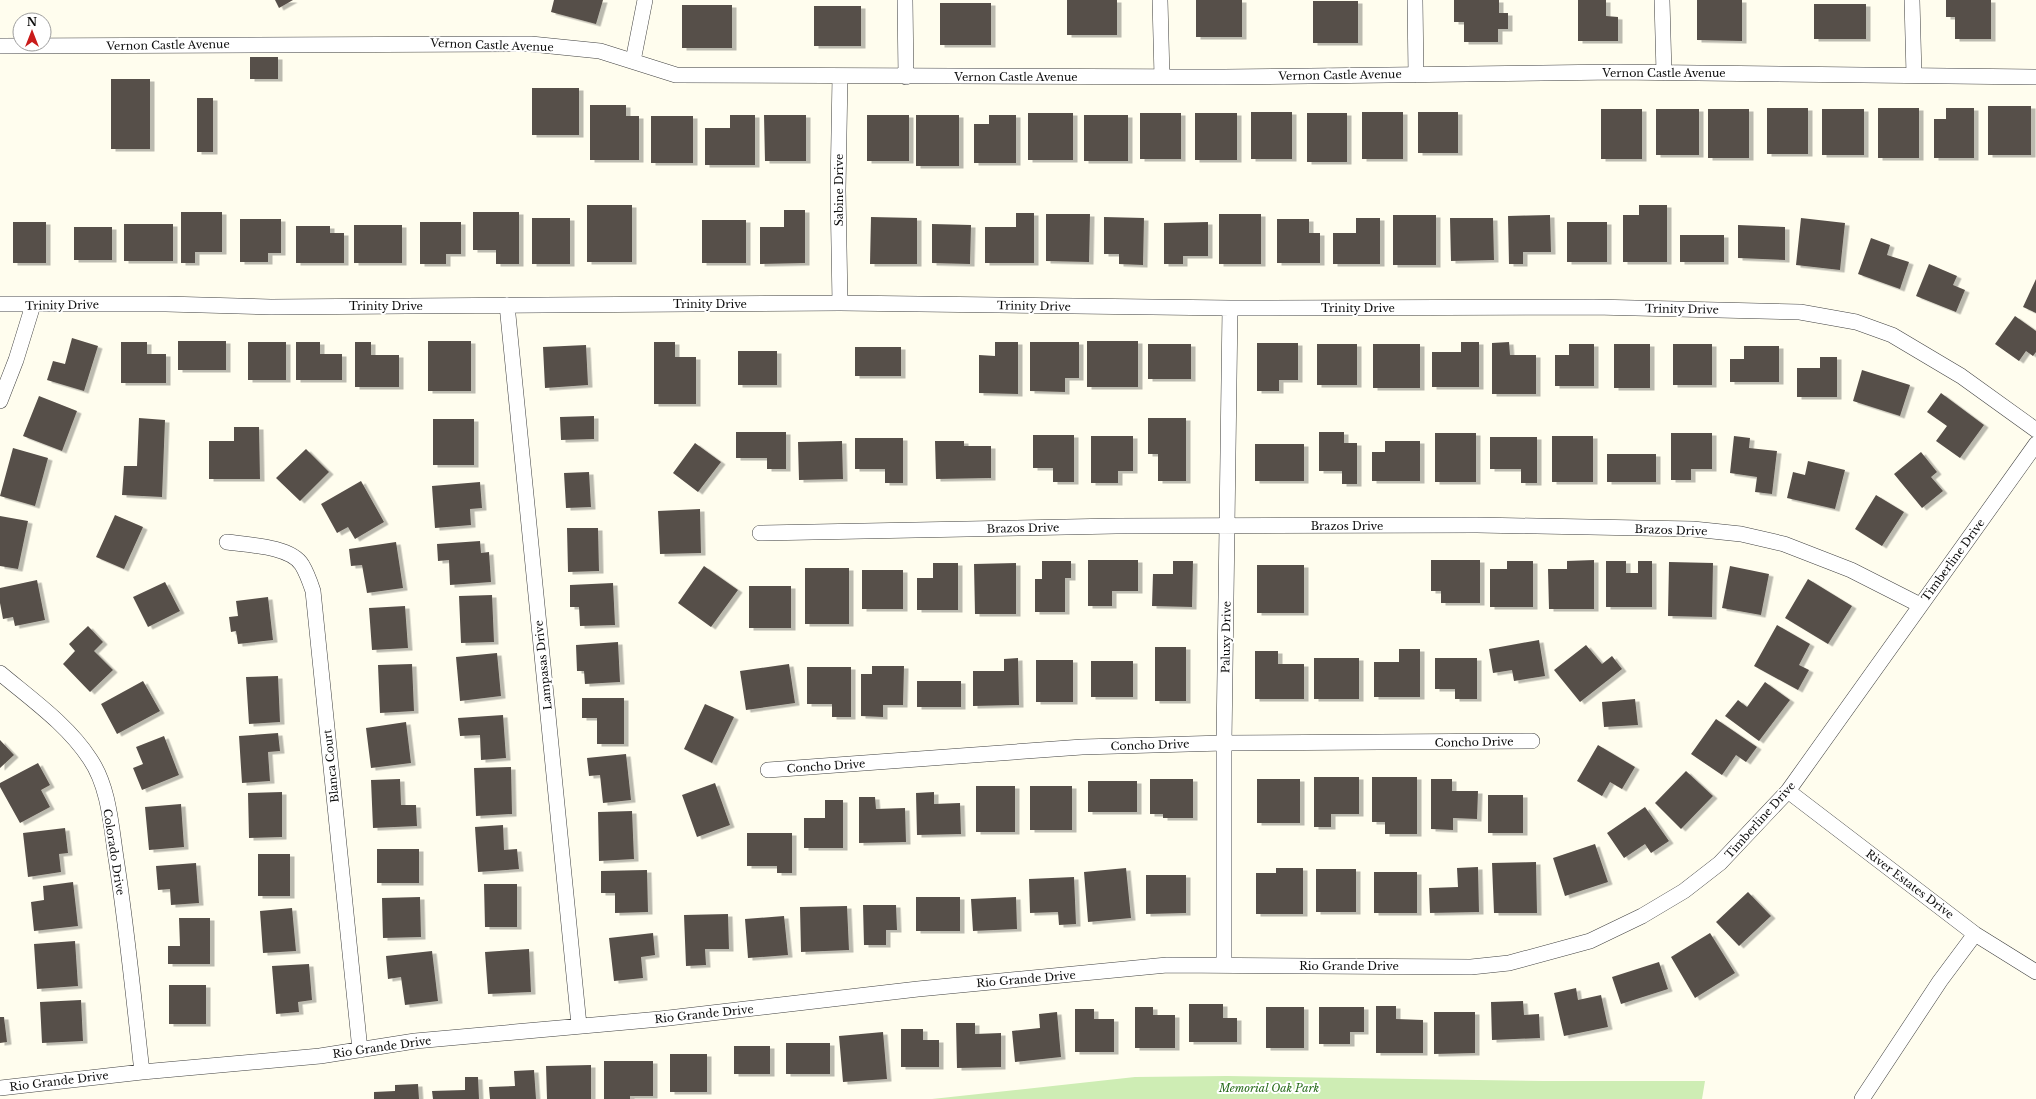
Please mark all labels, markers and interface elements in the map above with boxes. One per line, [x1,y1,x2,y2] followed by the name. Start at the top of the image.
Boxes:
[12,12,52,52] north arrow
[27,15,38,29] text: N
[429,36,554,54] street label: Vernon Castle Avenue
[105,37,230,53] street label: Vernon Castle Avenue
[1601,66,1726,80] street label: Vernon Castle Avenue
[1277,67,1402,83] street label: Vernon Castle Avenue
[953,70,1078,84] street label: Vernon Castle Avenue
[832,154,846,226] street label: Sabine Drive
[25,297,99,313] street label: Trinity Drive
[673,297,747,311] street label: Trinity Drive
[997,298,1071,314] street label: Trinity Drive
[349,299,423,313] street label: Trinity Drive
[1321,301,1395,315] street label: Trinity Drive
[1645,301,1719,317] street label: Trinity Drive
[1918,516,1988,604] street label: Timberline Drive
[1311,519,1383,533] street label: Brazos Drive
[987,520,1059,536] street label: Brazos Drive
[1634,522,1708,538] street label: Brazos Drive
[1218,601,1234,673] street label: Paluxy Drive
[531,619,555,711] street label: Lampasas Drive
[320,728,342,803] street label: Blanca Court
[1434,734,1514,750] street label: Concho Drive
[1110,737,1190,753] street label: Concho Drive
[786,756,866,776] street label: Concho Drive
[1722,779,1798,861] street label: Timberline Drive
[100,808,128,896] street label: Colorado Drive
[1863,846,1957,922] street label: River Estates Drive
[1299,959,1399,973] street label: Rio Grande Drive
[976,968,1076,990] street label: Rio Grande Drive
[654,1002,754,1026] street label: Rio Grande Drive
[332,1033,432,1061] street label: Rio Grande Drive
[9,1068,109,1094] street label: Rio Grande Drive
[1218,1081,1319,1095] park label: Memorial Oak Park

